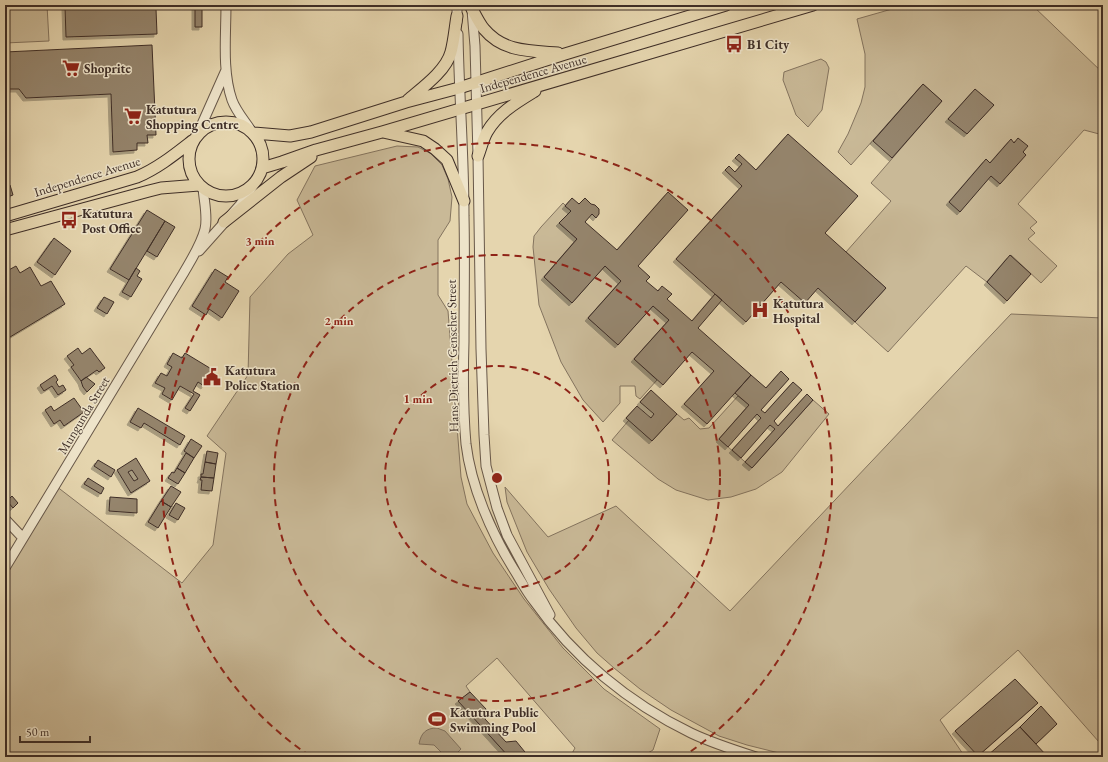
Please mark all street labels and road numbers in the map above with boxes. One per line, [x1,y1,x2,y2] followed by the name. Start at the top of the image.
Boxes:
[478,50,588,97] street label: Independence Avenue
[32,152,142,201] street label: Independence Avenue
[443,279,462,433] street label: Hans-Dietrich Genscher Street
[54,373,113,457] street label: Mungunda Street

